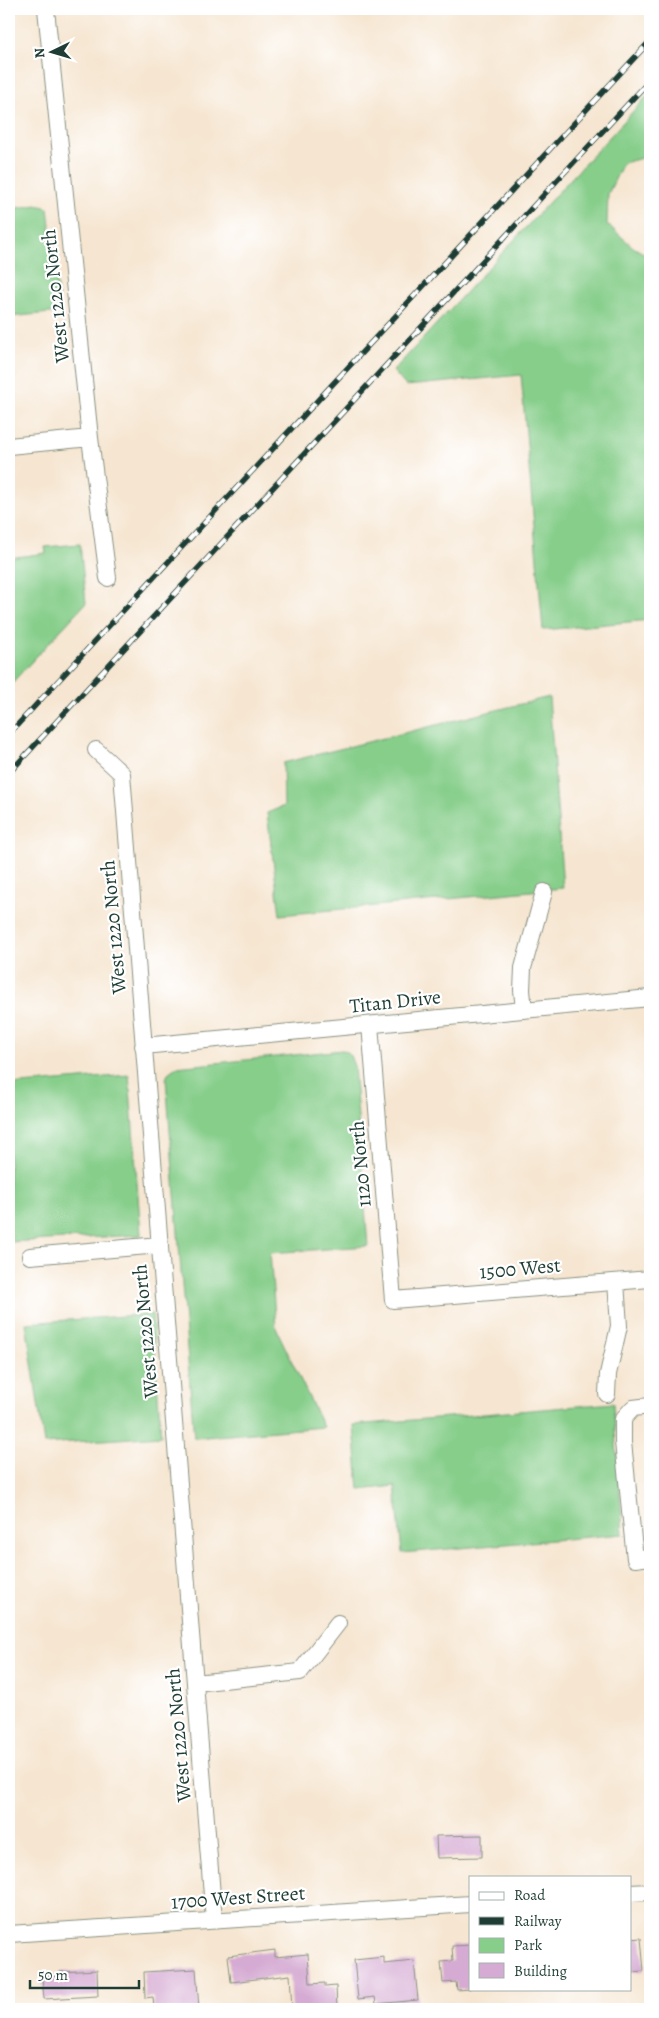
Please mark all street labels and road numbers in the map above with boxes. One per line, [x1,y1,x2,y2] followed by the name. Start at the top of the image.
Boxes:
[35,228,76,365] street label: West 1220 North
[94,859,133,996] street label: West 1220 North
[348,983,442,1020] street label: Titan Drive
[343,1119,378,1208] street label: 1120 North
[478,1251,562,1285] street label: 1500 West
[126,1263,165,1400] street label: West 1220 North
[159,1667,198,1804] street label: West 1220 North
[170,1879,306,1916] street label: 1700 West Street

